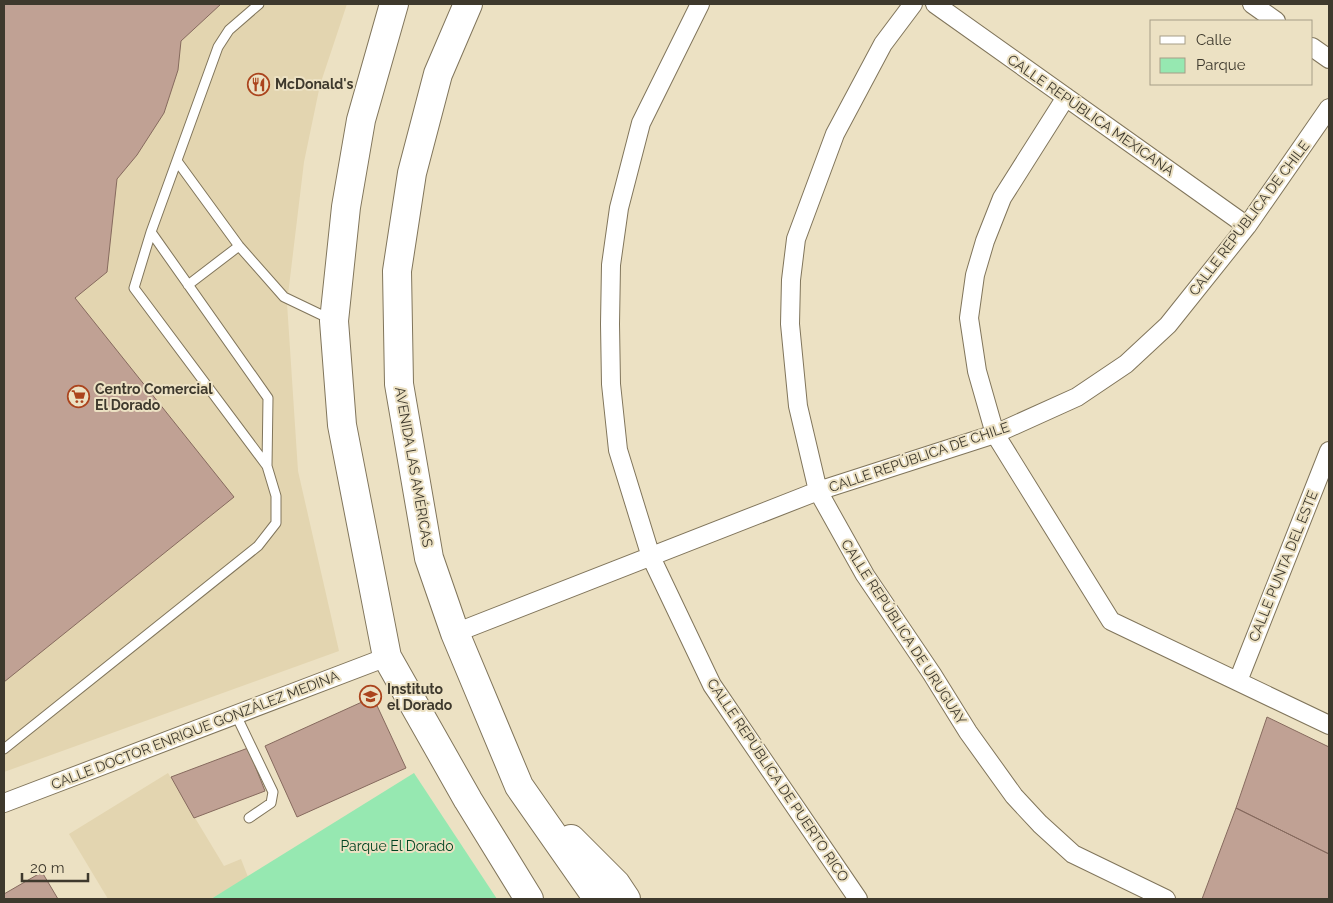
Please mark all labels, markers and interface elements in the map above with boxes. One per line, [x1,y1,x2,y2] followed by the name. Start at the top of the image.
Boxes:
[1150,20,1313,85] legend
[1196,31,1232,49] text: Calle
[1005,50,1178,179] street label: CALLE REPÚBLICA MEXICANA
[1196,56,1246,74] text: Parque
[247,72,271,96] restaurant icon: McDonald's
[275,76,354,92] place label: McDonald's
[1185,137,1312,298] street label: CALLE REPÚBLICA DE CHILE
[95,381,213,413] place label: Centro Comercial El Dorado
[67,385,91,409] supermarket icon: Centro Comercial El Dorado
[392,385,437,549] street label: AVENIDA LAS AMÉRICAS
[826,418,1011,495] street label: CALLE REPÚBLICA DE CHILE
[1245,488,1321,644] street label: CALLE PUNTA DEL ESTE
[838,536,971,728] street label: CALLE REPÚBLICA DE URUGUAY
[48,666,342,793] street label: CALLE DOCTOR ENRIQUE GONZÁLEZ MEDINA
[704,675,853,884] street label: CALLE REPÚBLICA DE PUERTO RICO
[387,681,453,713] place label: Instituto el Dorado
[359,685,383,709] school or university icon: Instituto el Dorado
[340,838,454,854] park label: Parque El Dorado
[22,850,89,882] scale bar
[30,859,65,877] text: 20 m

